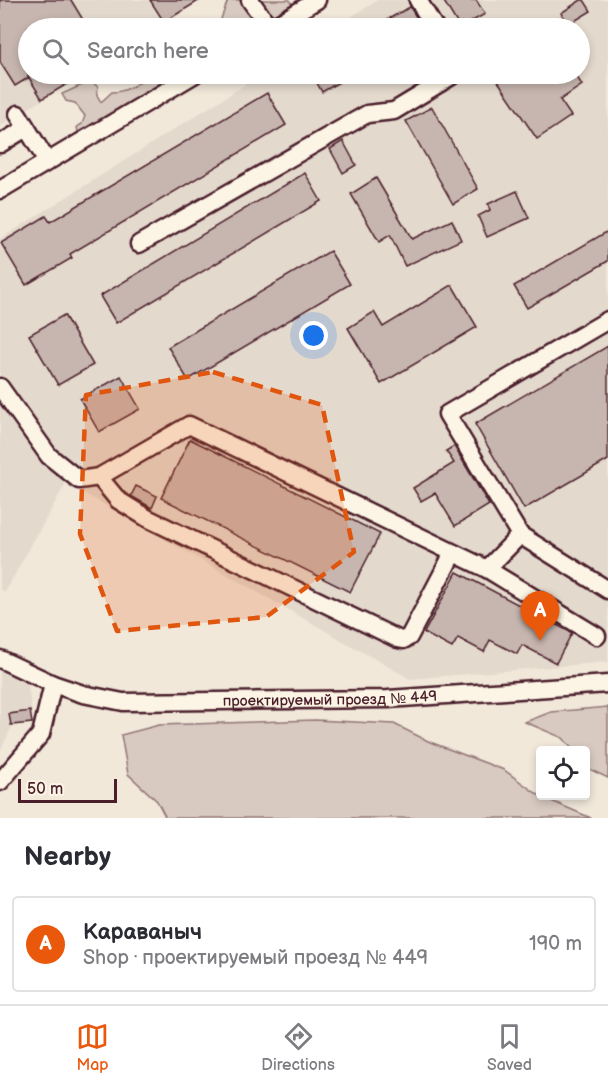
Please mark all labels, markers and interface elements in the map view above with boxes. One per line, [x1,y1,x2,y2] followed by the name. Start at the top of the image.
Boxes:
[18,18,590,84] search box
[39,35,72,68] icon: search
[87,38,209,65] text: Search here
[299,321,328,350] your location
[520,592,560,641] pin: A
[223,687,438,711] street label: проектируемый проезд № 449
[536,746,590,800] map controls
[536,746,590,800] button: locate
[18,776,117,804] scale bar
[27,780,63,799] text: 50 m
[24,842,111,873] text: Nearby
[83,919,202,946] text: Караваныч
[39,932,52,956] text: A
[529,932,582,956] text: 190 m
[83,946,428,970] text: Shop · проектируемый проезд № 449
[76,1020,109,1075] tab: Map
[261,1020,335,1075] tab: Directions
[487,1020,532,1075] tab: Saved

